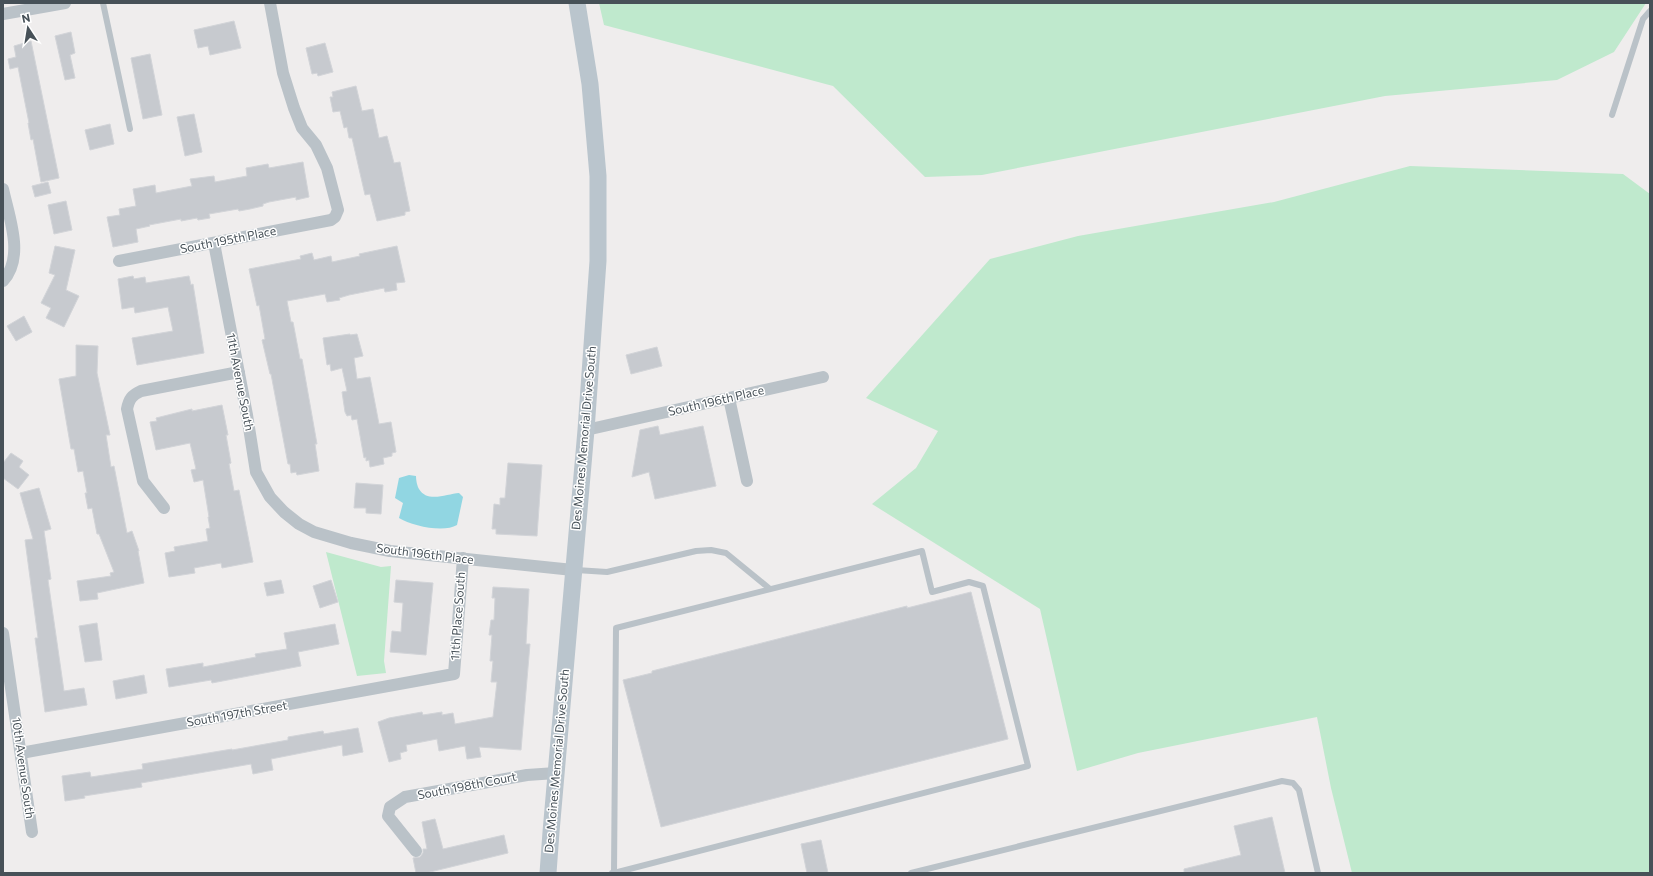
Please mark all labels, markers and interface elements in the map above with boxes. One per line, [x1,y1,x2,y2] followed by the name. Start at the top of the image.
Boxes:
[8,8,48,48] north arrow
[20,11,31,25] text: N
[179,223,277,255] street label: South 195th Place
[225,332,257,432] street label: 11th Avenue South
[568,345,598,530] street label: Des Moines Memorial Drive South
[666,382,765,418] street label: South 196th Place
[376,540,475,566] street label: South 196th Place
[447,571,467,661] street label: 11th Place South
[541,668,571,853] street label: Des Moines Memorial Drive South
[186,697,288,729] street label: South 197th Street
[10,716,38,819] street label: 10th Avenue South
[416,769,518,801] street label: South 198th Court

